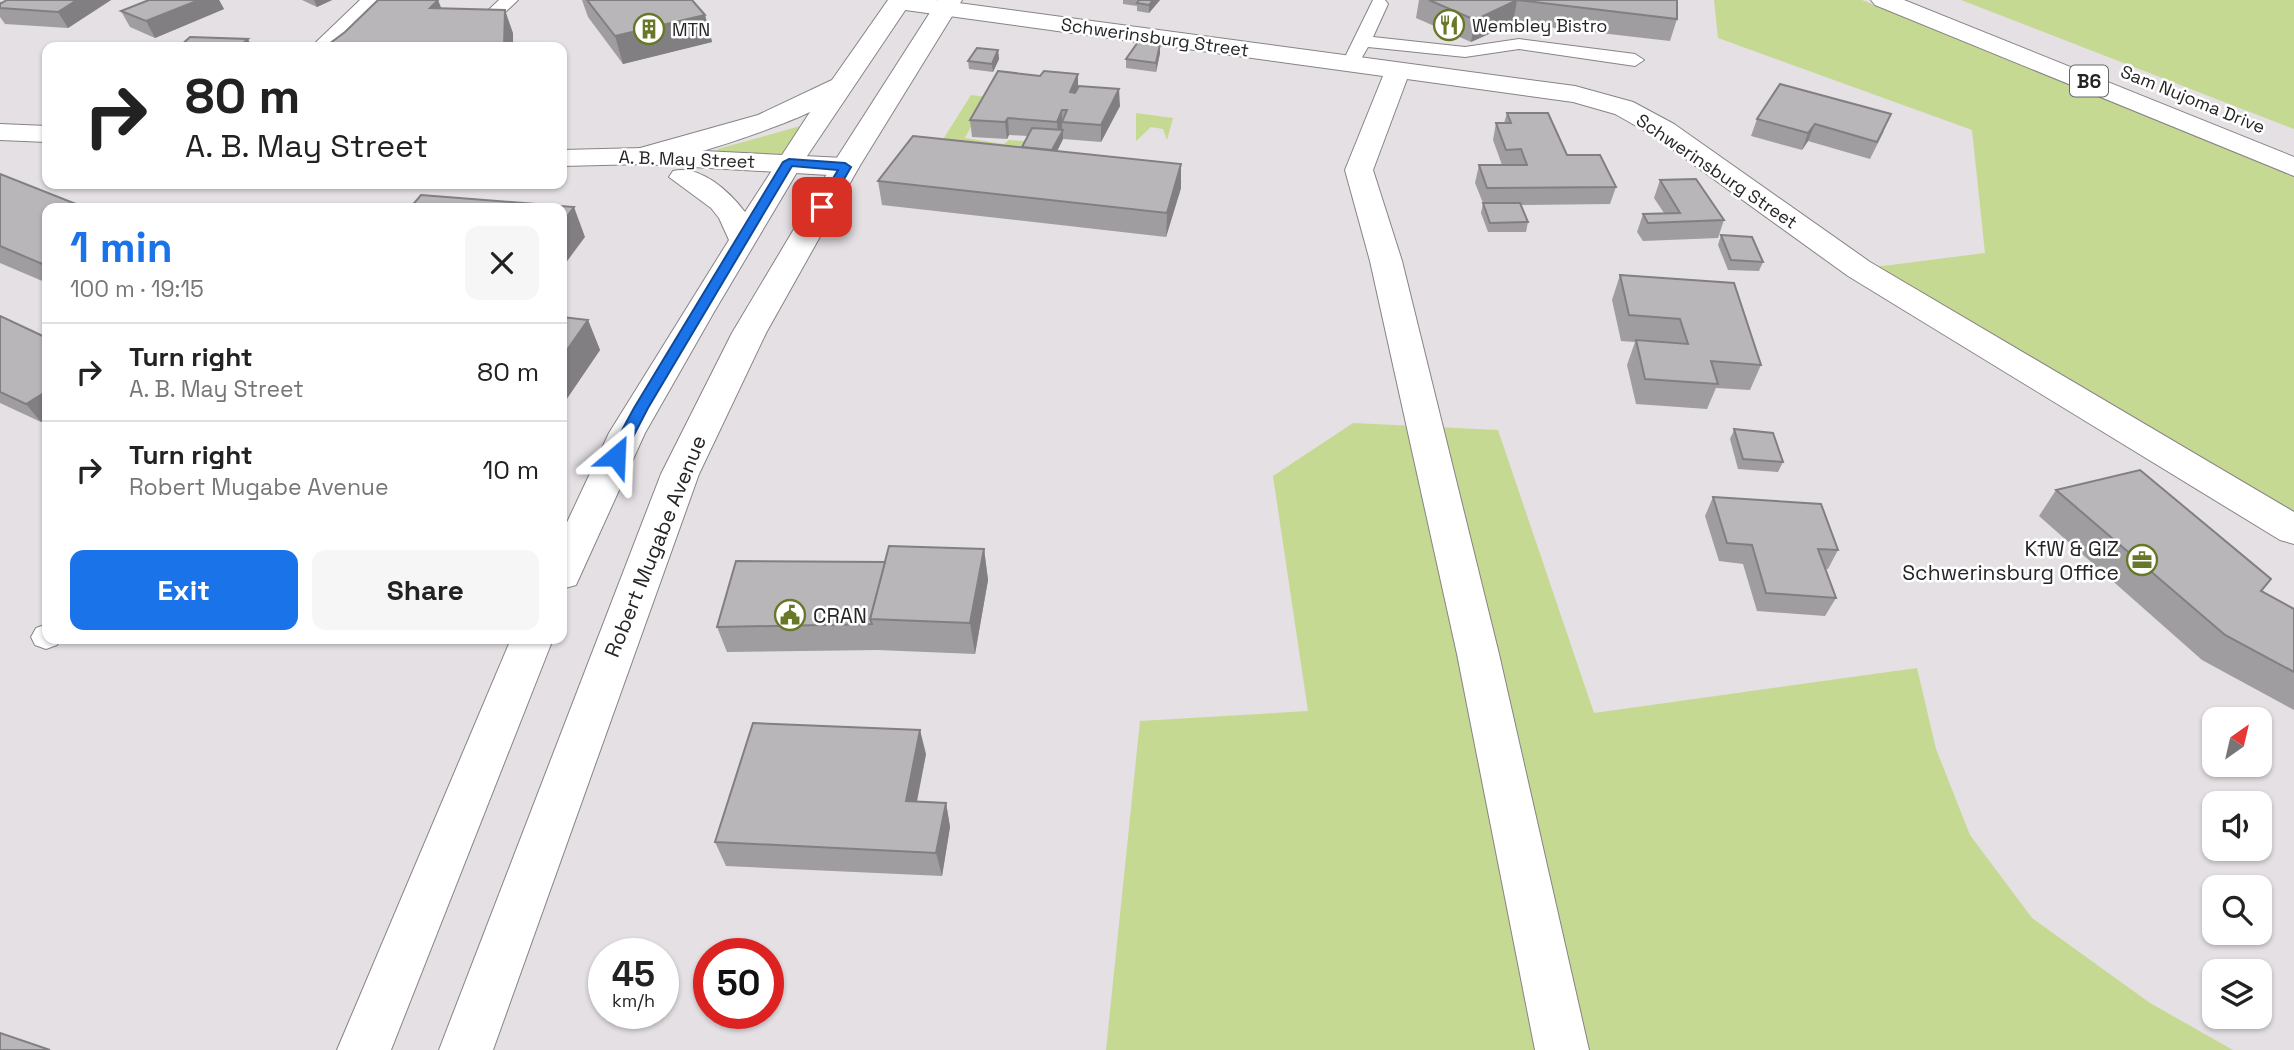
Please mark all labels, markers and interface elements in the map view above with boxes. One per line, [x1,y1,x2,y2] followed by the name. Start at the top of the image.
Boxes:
[1432,8,1466,42] restaurant icon: Wembley Bistro
[632,12,666,46] building icon: MTN
[1060,12,1250,62] street label: Schwerinsburg Street
[1472,14,1607,37] place label: Wembley Bistro
[672,18,710,41] place label: MTN
[2117,60,2269,138] street label: Sam Nujoma Drive
[185,65,300,127] text: 80 m
[2070,66,2108,96] road number: B6
[70,70,161,161] icon: right
[1632,108,1802,234] street label: Schwerinsburg Street
[185,126,428,166] text: A. B. May Street
[618,145,756,173] street label: A. B. May Street
[792,177,852,237] pin
[803,188,841,226] icon: arrive
[70,221,173,274] text: 1 min
[465,226,539,300] button: close
[70,274,204,304] text: 100 m · 19:15
[129,340,253,374] text: Turn right
[70,353,108,391] icon: right
[477,355,539,389] text: 80 m
[129,374,304,404] text: A. B. May Street
[579,419,653,493] position arrow
[598,431,712,661] street label: Robert Mugabe Avenue
[129,438,253,472] text: Turn right
[70,451,108,489] icon: right
[482,453,539,487] text: 10 m
[129,472,389,502] text: Robert Mugabe Avenue
[1902,535,2119,586] place label: KfW & GIZ Schwerinsburg Office
[2125,543,2159,577] office icon: KfW & GIZ Schwerinsburg Office
[70,550,298,630] button: Exit
[312,550,539,630] button: Share
[773,598,807,632] public building icon: CRAN
[813,602,867,629] place label: CRAN
[2202,707,2272,777] north arrow
[2202,707,2272,1029] map controls
[2202,791,2272,861] button: sound
[2202,875,2272,945] button: search
[693,938,784,1029] speed limit sign: 50
[612,952,655,996] text: 45
[2202,959,2272,1029] button: layers
[612,989,655,1012] text: km/h

